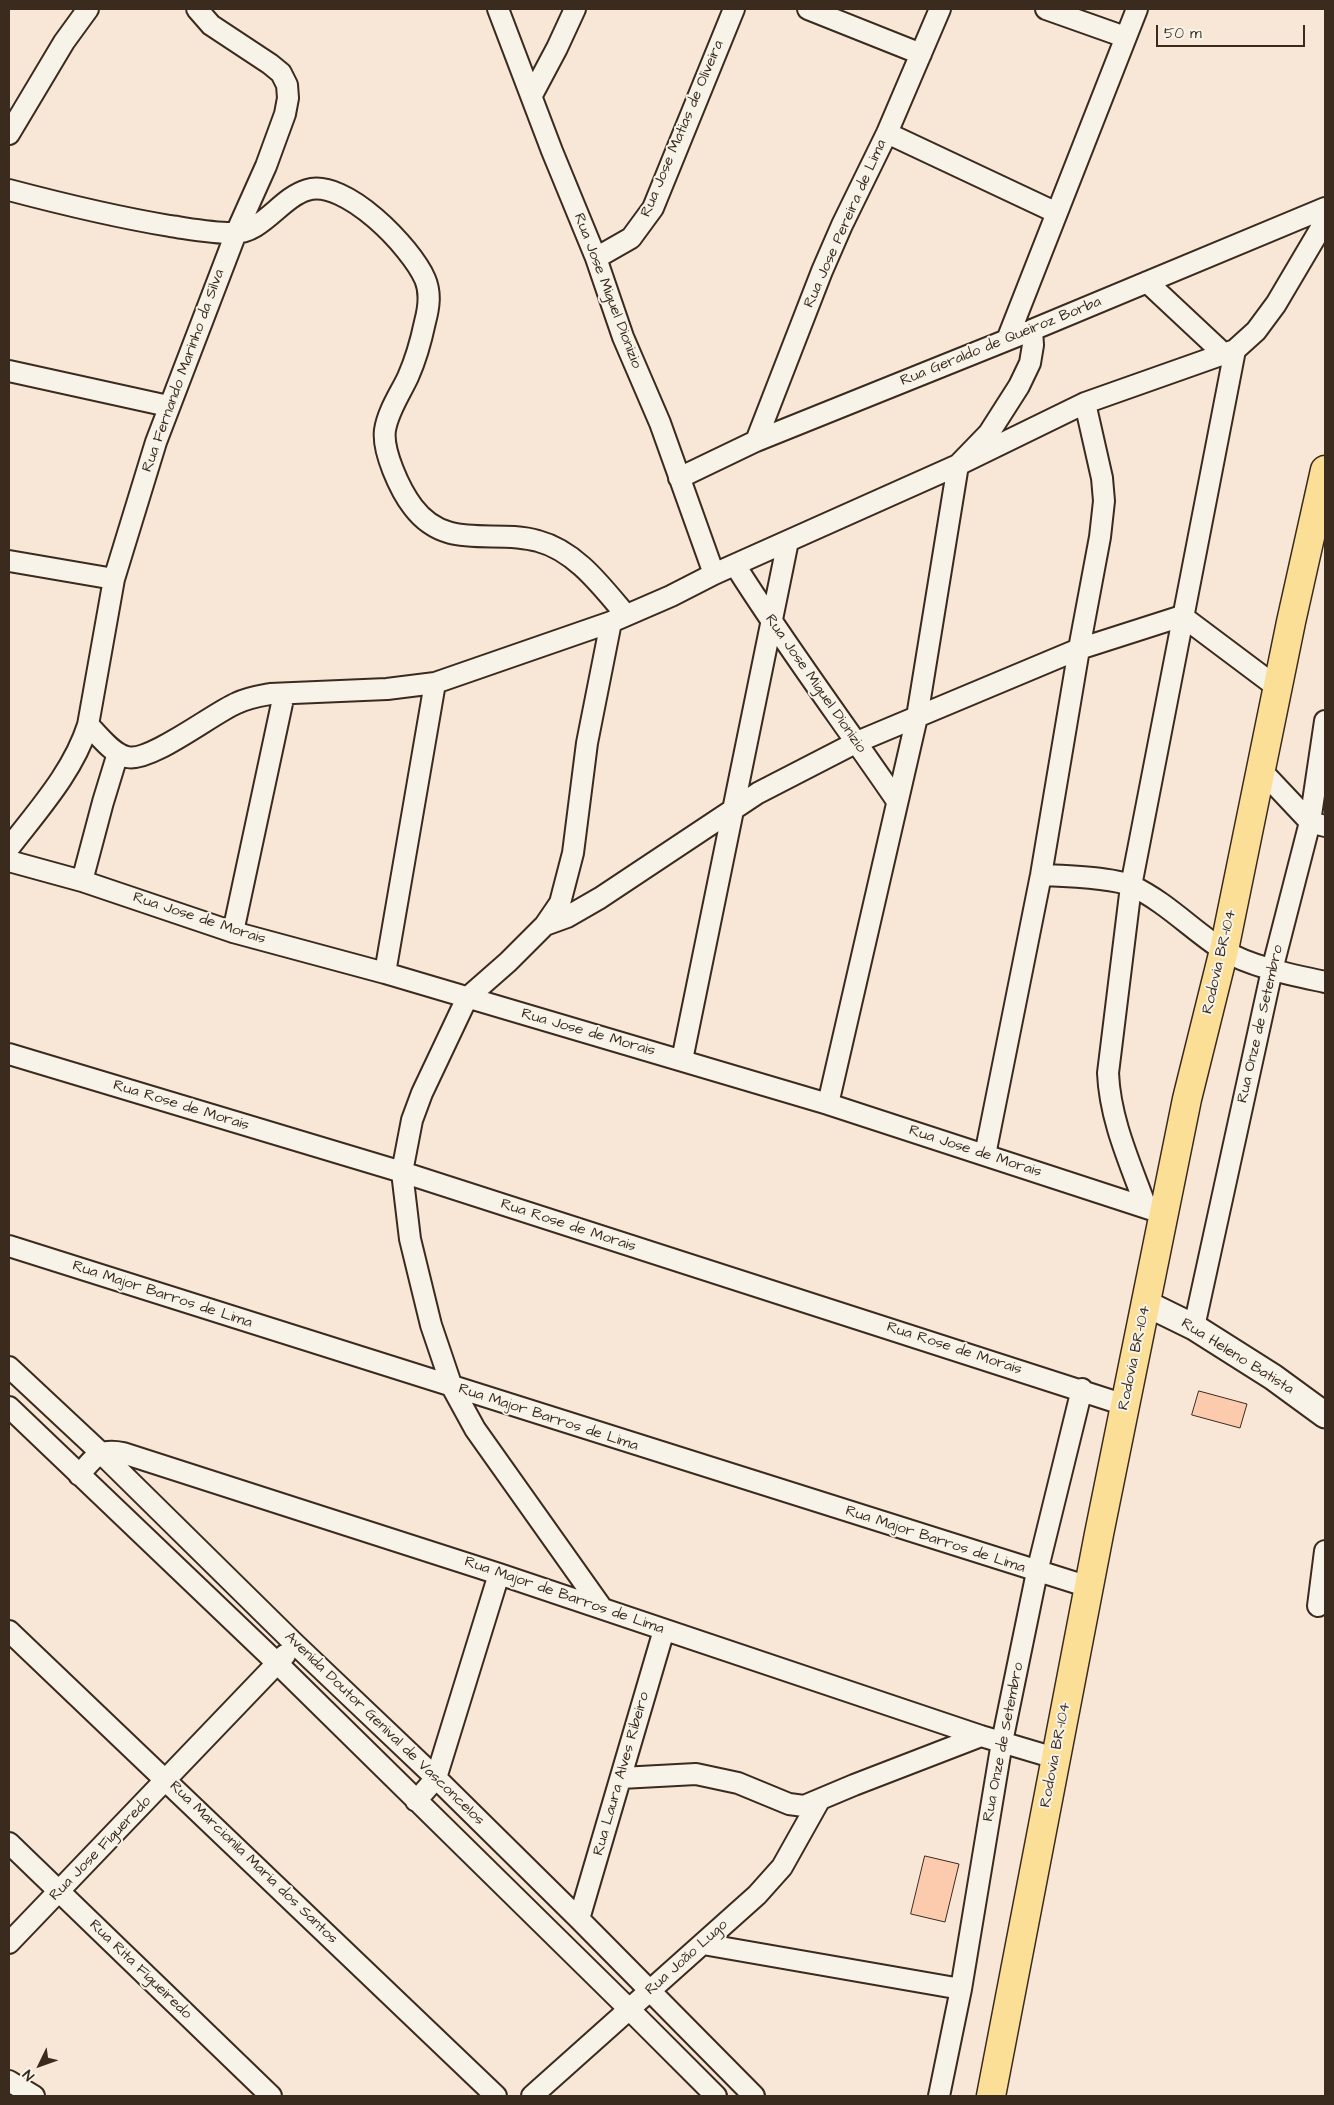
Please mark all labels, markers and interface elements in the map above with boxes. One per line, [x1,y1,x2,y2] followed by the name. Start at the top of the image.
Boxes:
[1159,15,1308,47] scale bar
[1164,23,1202,44] text: 50 m
[638,38,728,220] street label: Rua Jose Matias de Oliveira
[801,137,891,311] street label: Rua Jose Pereira de Lima
[569,211,645,371] street label: Rua Jose Miguel Dionizio
[139,267,229,475] street label: Rua Fernando Marinho da Silva
[898,293,1104,391] street label: Rua Geraldo de Queiroz Borba
[760,611,870,757] street label: Rua Jose Miguel Dionizio
[130,889,268,949] street label: Rua Jose de Morais
[1199,908,1241,1016] street label: Rodovia BR-104
[1234,943,1288,1105] street label: Rua Onze de Setembro
[519,1005,657,1061] street label: Rua Jose de Morais
[111,1077,251,1135] street label: Rua Rose de Morais
[906,1122,1044,1182] street label: Rua Jose de Morais
[498,1196,638,1256] street label: Rua Rose de Morais
[70,1257,254,1333] street label: Rua Major Barros de Lima
[1115,1304,1155,1412] street label: Rodovia BR-104
[1177,1315,1297,1399] street label: Rua Heleno Batista
[884,1319,1024,1379] street label: Rua Rose de Morais
[456,1380,640,1456] street label: Rua Major Barros de Lima
[843,1502,1027,1578] street label: Rua Major Barros de Lima
[462,1553,666,1639] street label: Rua Major de Barros de Lima
[280,1628,488,1830] street label: Avenida Doutor Genival de Vasconcelos
[980,1661,1028,1823] street label: Rua Onze de Setembro
[590,1690,654,1858] street label: Rua Laura Alves Ribeiro
[1037,1701,1075,1809] street label: Rodovia BR-104
[165,1778,341,1948] street label: Rua Marcionila Maria dos Santos
[46,1793,156,1905] street label: Rua Jose Figueredo
[85,1916,195,2024] street label: Rua Rita Figueiredo
[642,1916,732,2000] street label: Rua João Lugo
[15,2040,65,2090] north arrow
[18,2065,39,2085] text: N

